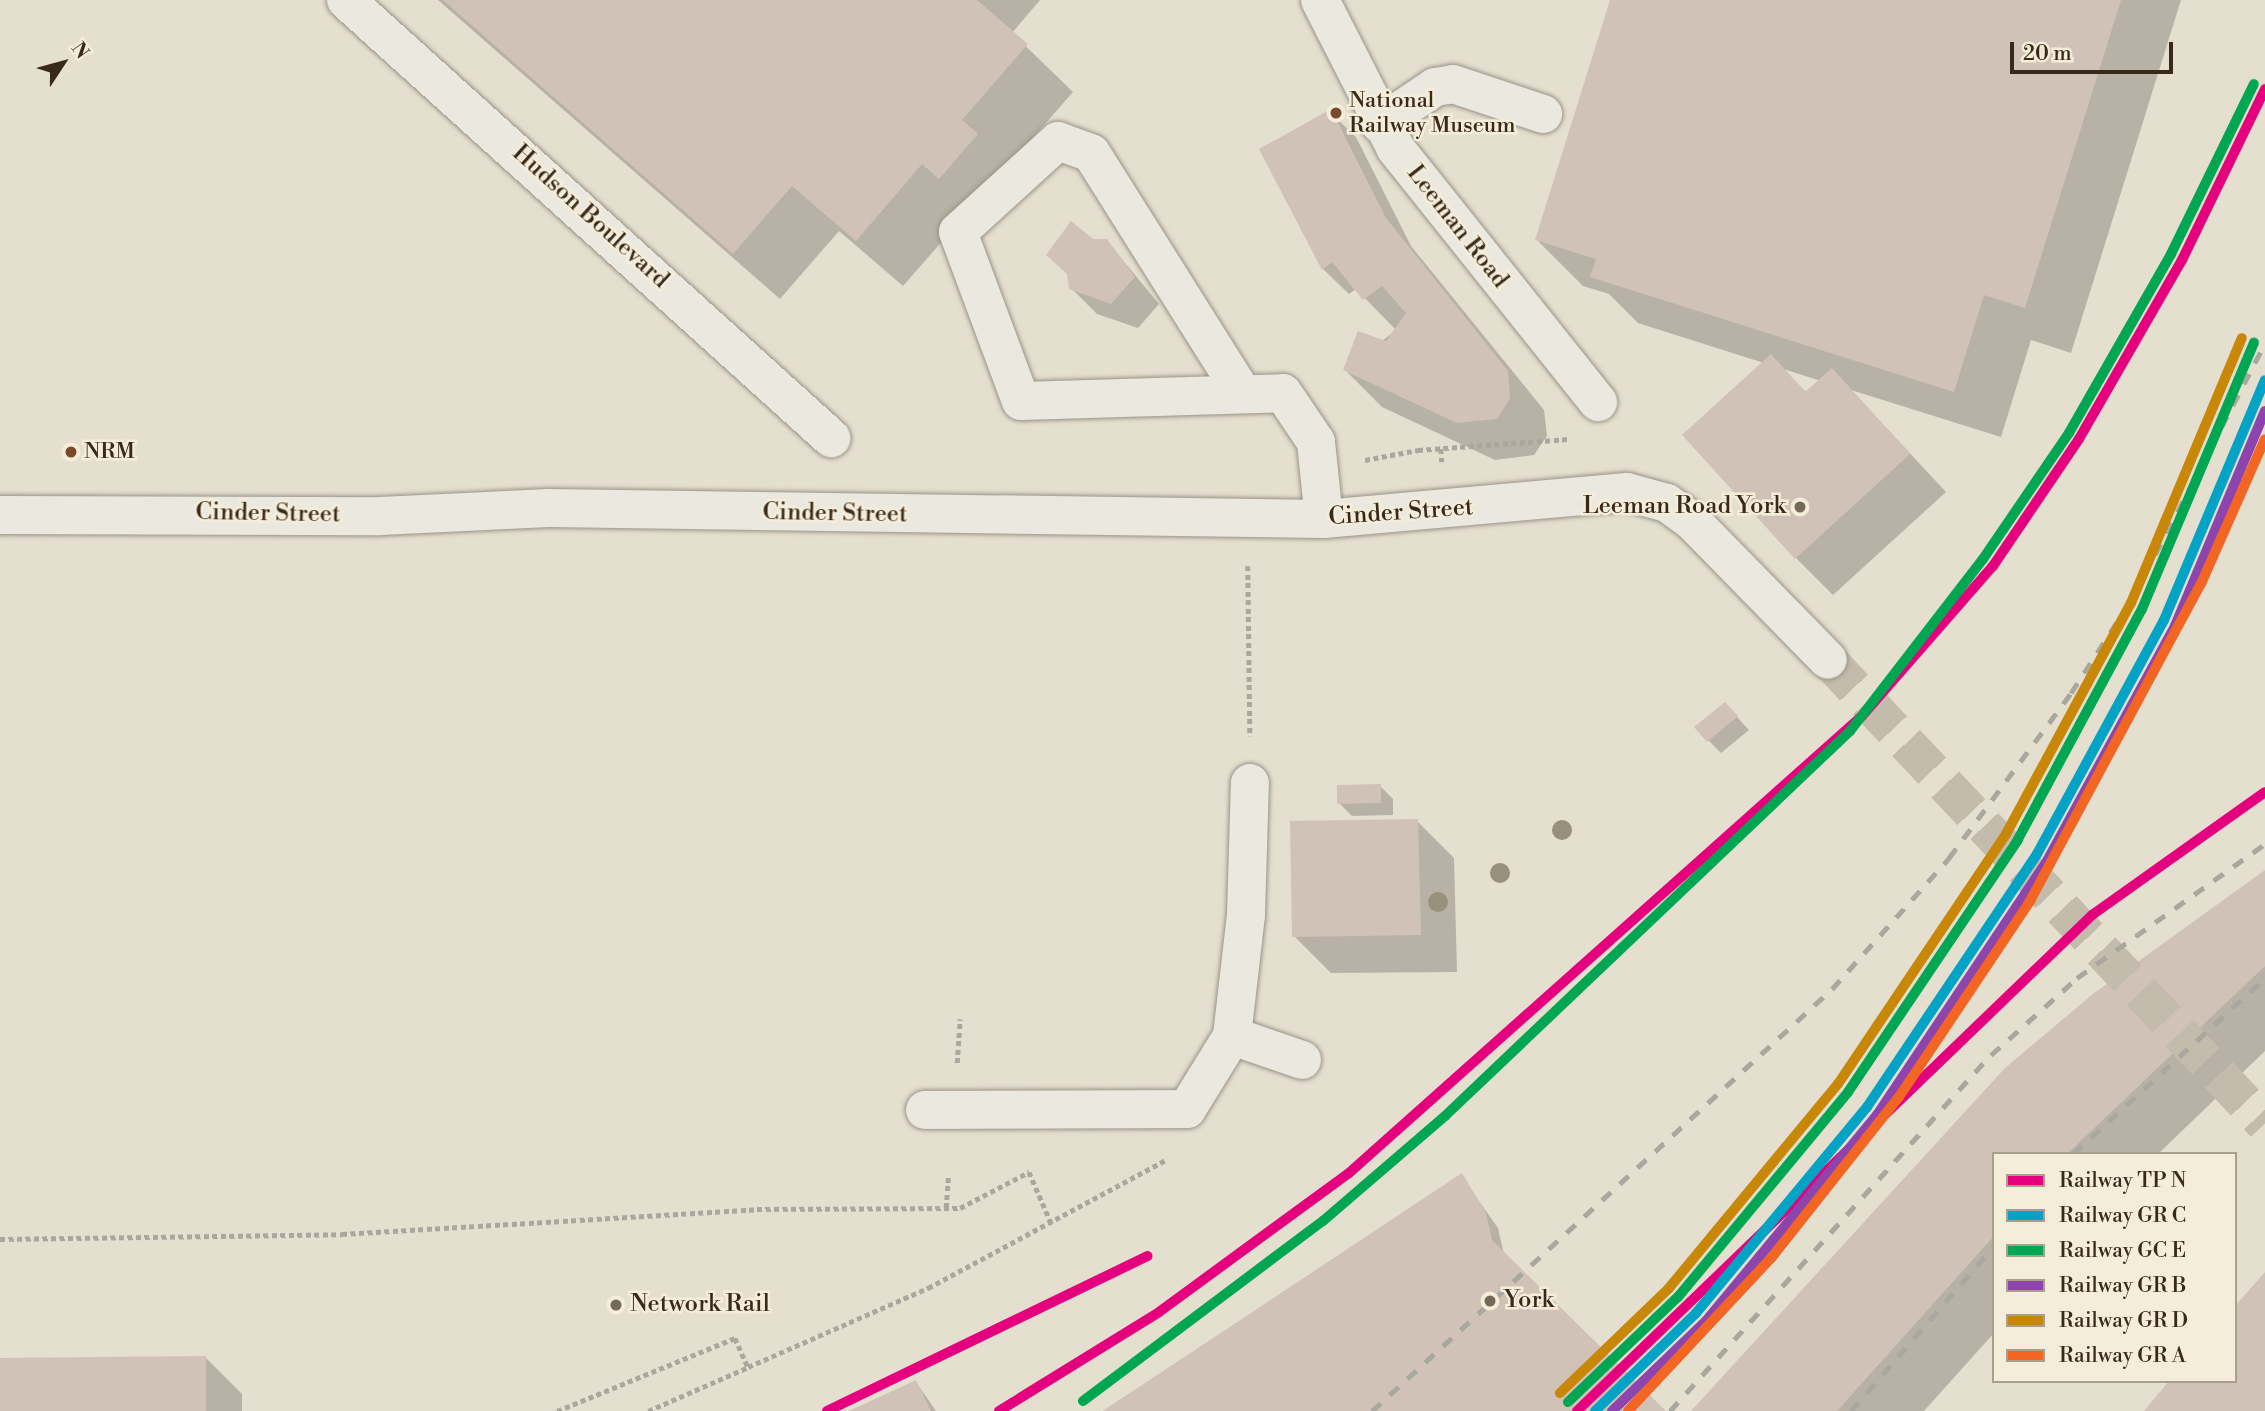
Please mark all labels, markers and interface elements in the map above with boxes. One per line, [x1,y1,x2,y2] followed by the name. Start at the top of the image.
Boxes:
[28,28,98,98] north arrow
[2013,28,2176,72] scale bar
[66,38,94,64] text: N
[2023,41,2072,67] text: 20 m
[1349,87,1516,138] place label: National Railway Museum
[1329,106,1343,120] marker: National Railway Museum
[506,139,674,295] street label: Hudson Boulevard
[1400,160,1514,294] street label: Leeman Road
[84,439,135,465] place label: NRM
[64,445,78,459] marker: NRM
[1583,493,1786,521] place label: Leeman Road York
[1328,494,1474,532] street label: Cinder Street
[195,498,341,530] street label: Cinder Street
[762,498,908,530] street label: Cinder Street
[1792,499,1808,515] marker: Leeman Road York
[1992,1152,2237,1383] legend
[2059,1168,2186,1194] text: Railway TP N
[2059,1203,2186,1229] text: Railway GR C
[2059,1238,2186,1264] text: Railway GC E
[2059,1273,2186,1299] text: Railway GR B
[1504,1287,1554,1315] place label: York
[630,1291,770,1319] place label: Network Rail
[1482,1293,1498,1309] marker: York
[608,1297,624,1313] marker: Network Rail
[2059,1308,2188,1334] text: Railway GR D
[2059,1343,2186,1369] text: Railway GR A

